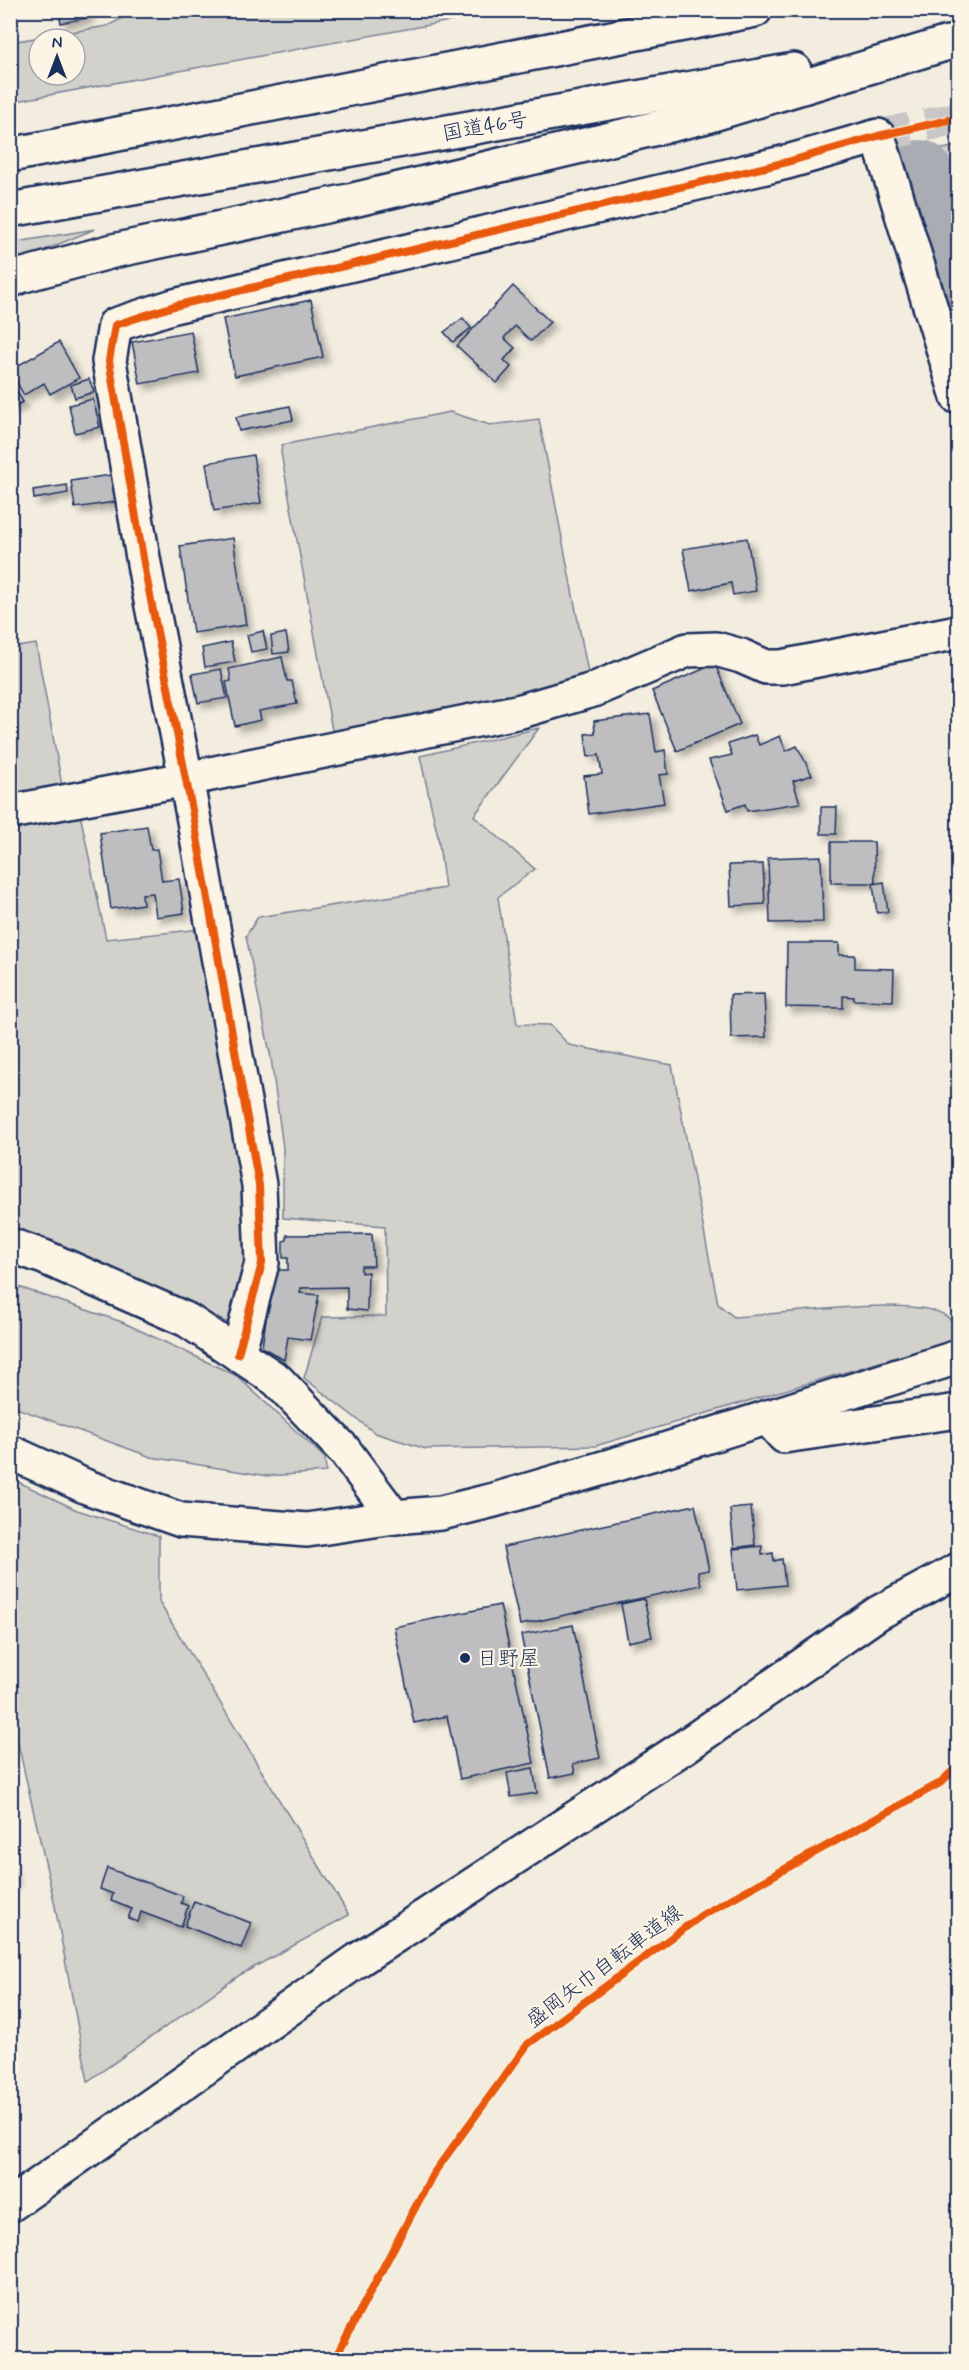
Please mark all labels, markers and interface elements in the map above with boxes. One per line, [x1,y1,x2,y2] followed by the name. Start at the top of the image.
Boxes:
[27,27,87,87] north arrow
[52,33,62,54] text: N
[440,106,530,148] street label: 国道46号
[477,1645,540,1673] place label: 日野屋
[458,1651,472,1665] marker: 日野屋
[521,1899,688,2035] street label: 盛岡矢巾自転車道線

